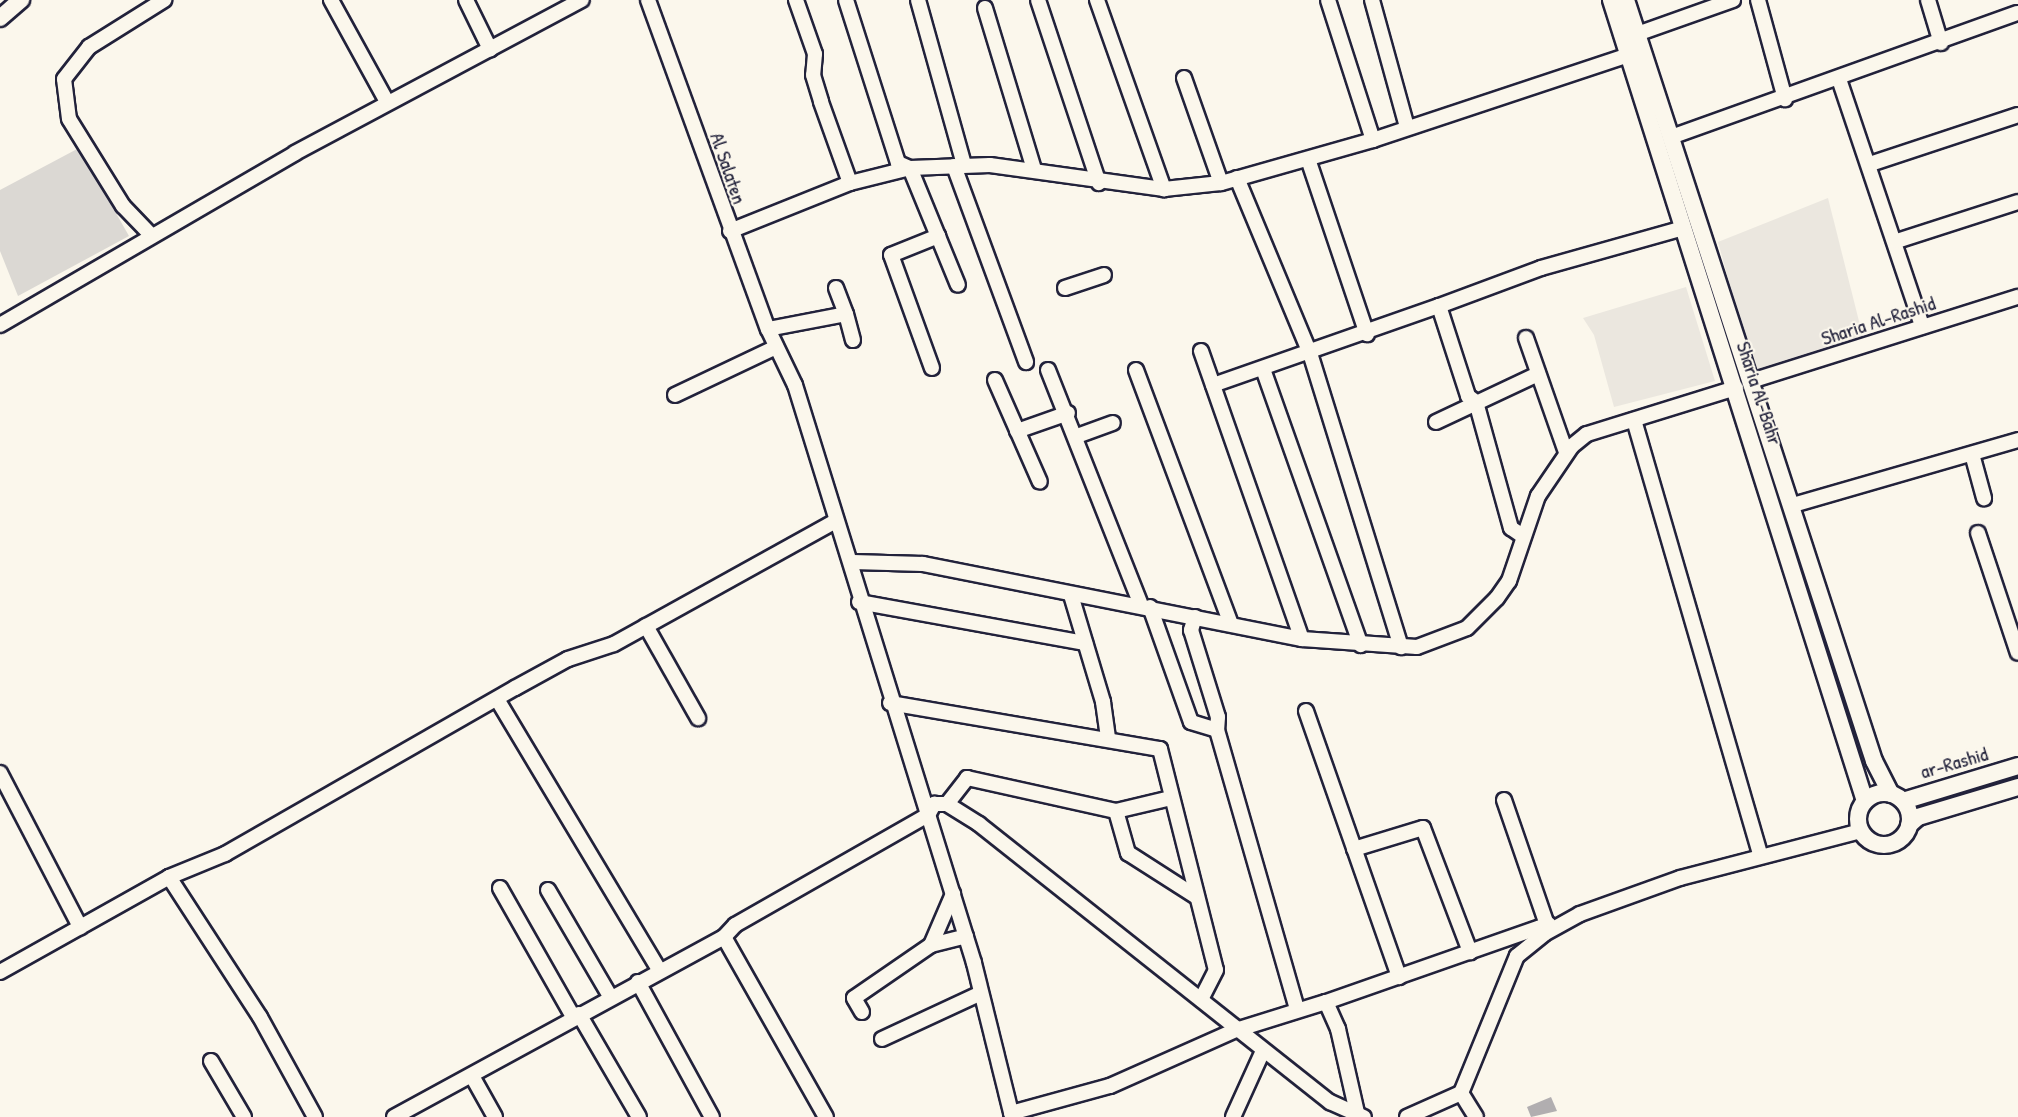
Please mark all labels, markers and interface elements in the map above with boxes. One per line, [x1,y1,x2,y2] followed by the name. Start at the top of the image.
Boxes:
[706,129,752,207] street label: Al Salaten
[1818,290,1938,350] street label: Sharia Al-Rashid
[1732,338,1788,448] street label: Sharia Al-Bahr
[1918,741,1990,783] street label: ar-Rashid

